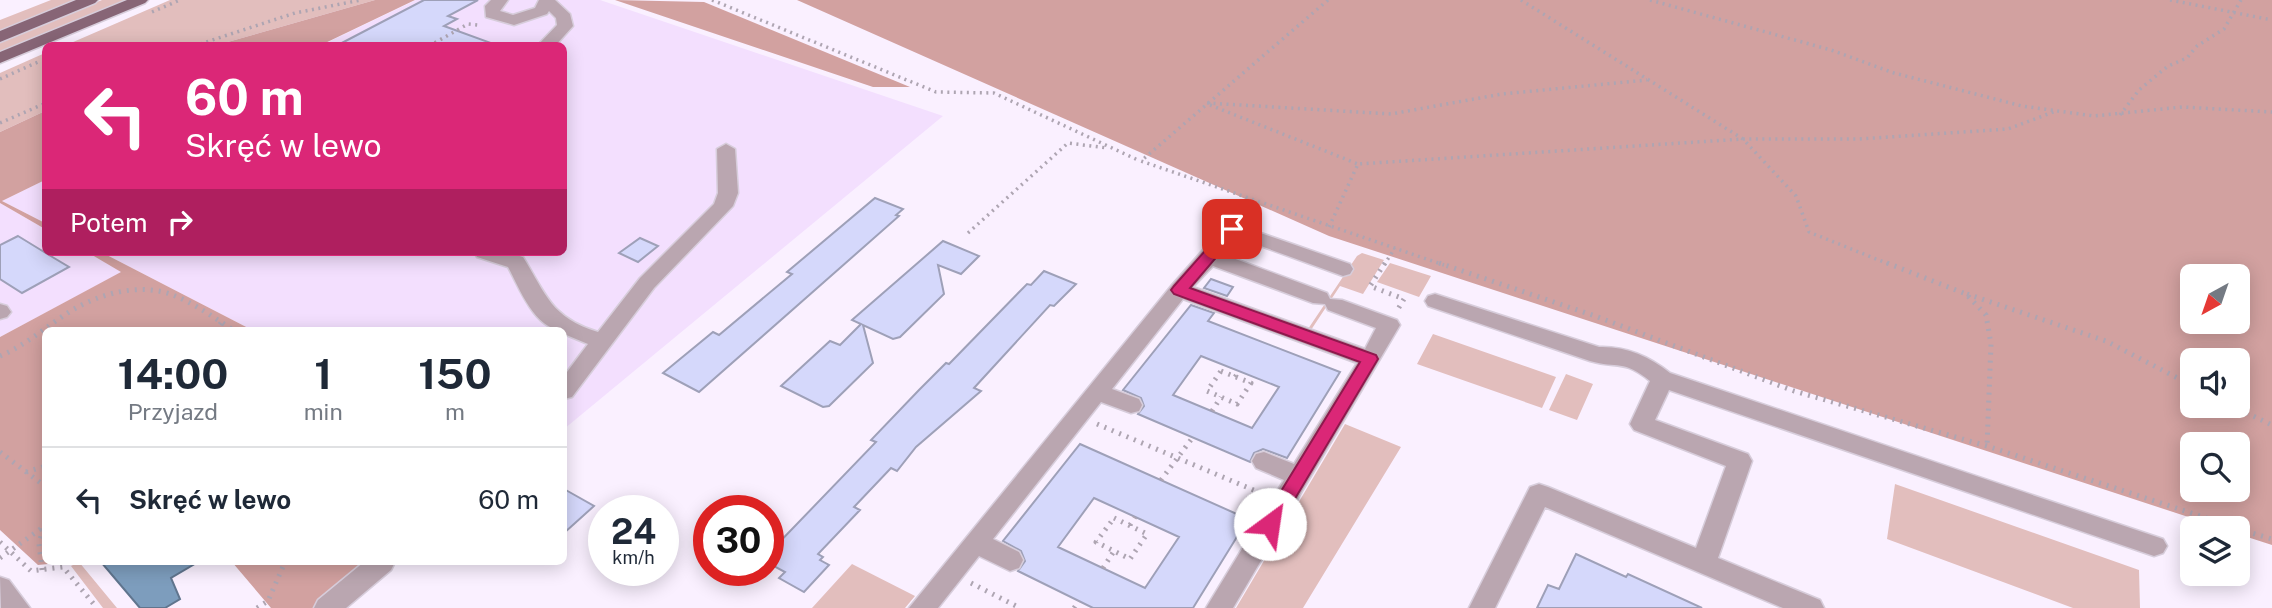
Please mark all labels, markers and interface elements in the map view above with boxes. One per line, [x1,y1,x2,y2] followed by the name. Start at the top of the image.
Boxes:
[185,68,304,126] text: 60 m
[70,70,161,161] icon: left
[185,127,382,164] text: Skręć w lewo
[1202,199,1262,259] pin
[161,203,199,241] icon: right
[70,207,147,238] text: Potem
[1213,210,1251,248] icon: arrive
[2180,264,2250,334] north arrow
[2180,264,2250,586] map controls
[2180,348,2250,418] button: sound
[117,349,228,398] text: 14:00
[314,349,332,398] text: 1
[418,349,492,398] text: 150
[128,398,218,425] text: Przyjazd
[304,398,343,425] text: min
[445,398,465,425] text: m
[2180,432,2250,502] button: search
[70,481,108,519] icon: left
[129,484,291,515] text: Skręć w lewo
[478,484,539,515] text: 60 m
[1233,487,1307,561] position arrow
[693,495,784,586] speed limit sign: 30
[611,511,656,552] text: 24
[2180,516,2250,586] button: layers
[612,547,655,568] text: km/h

